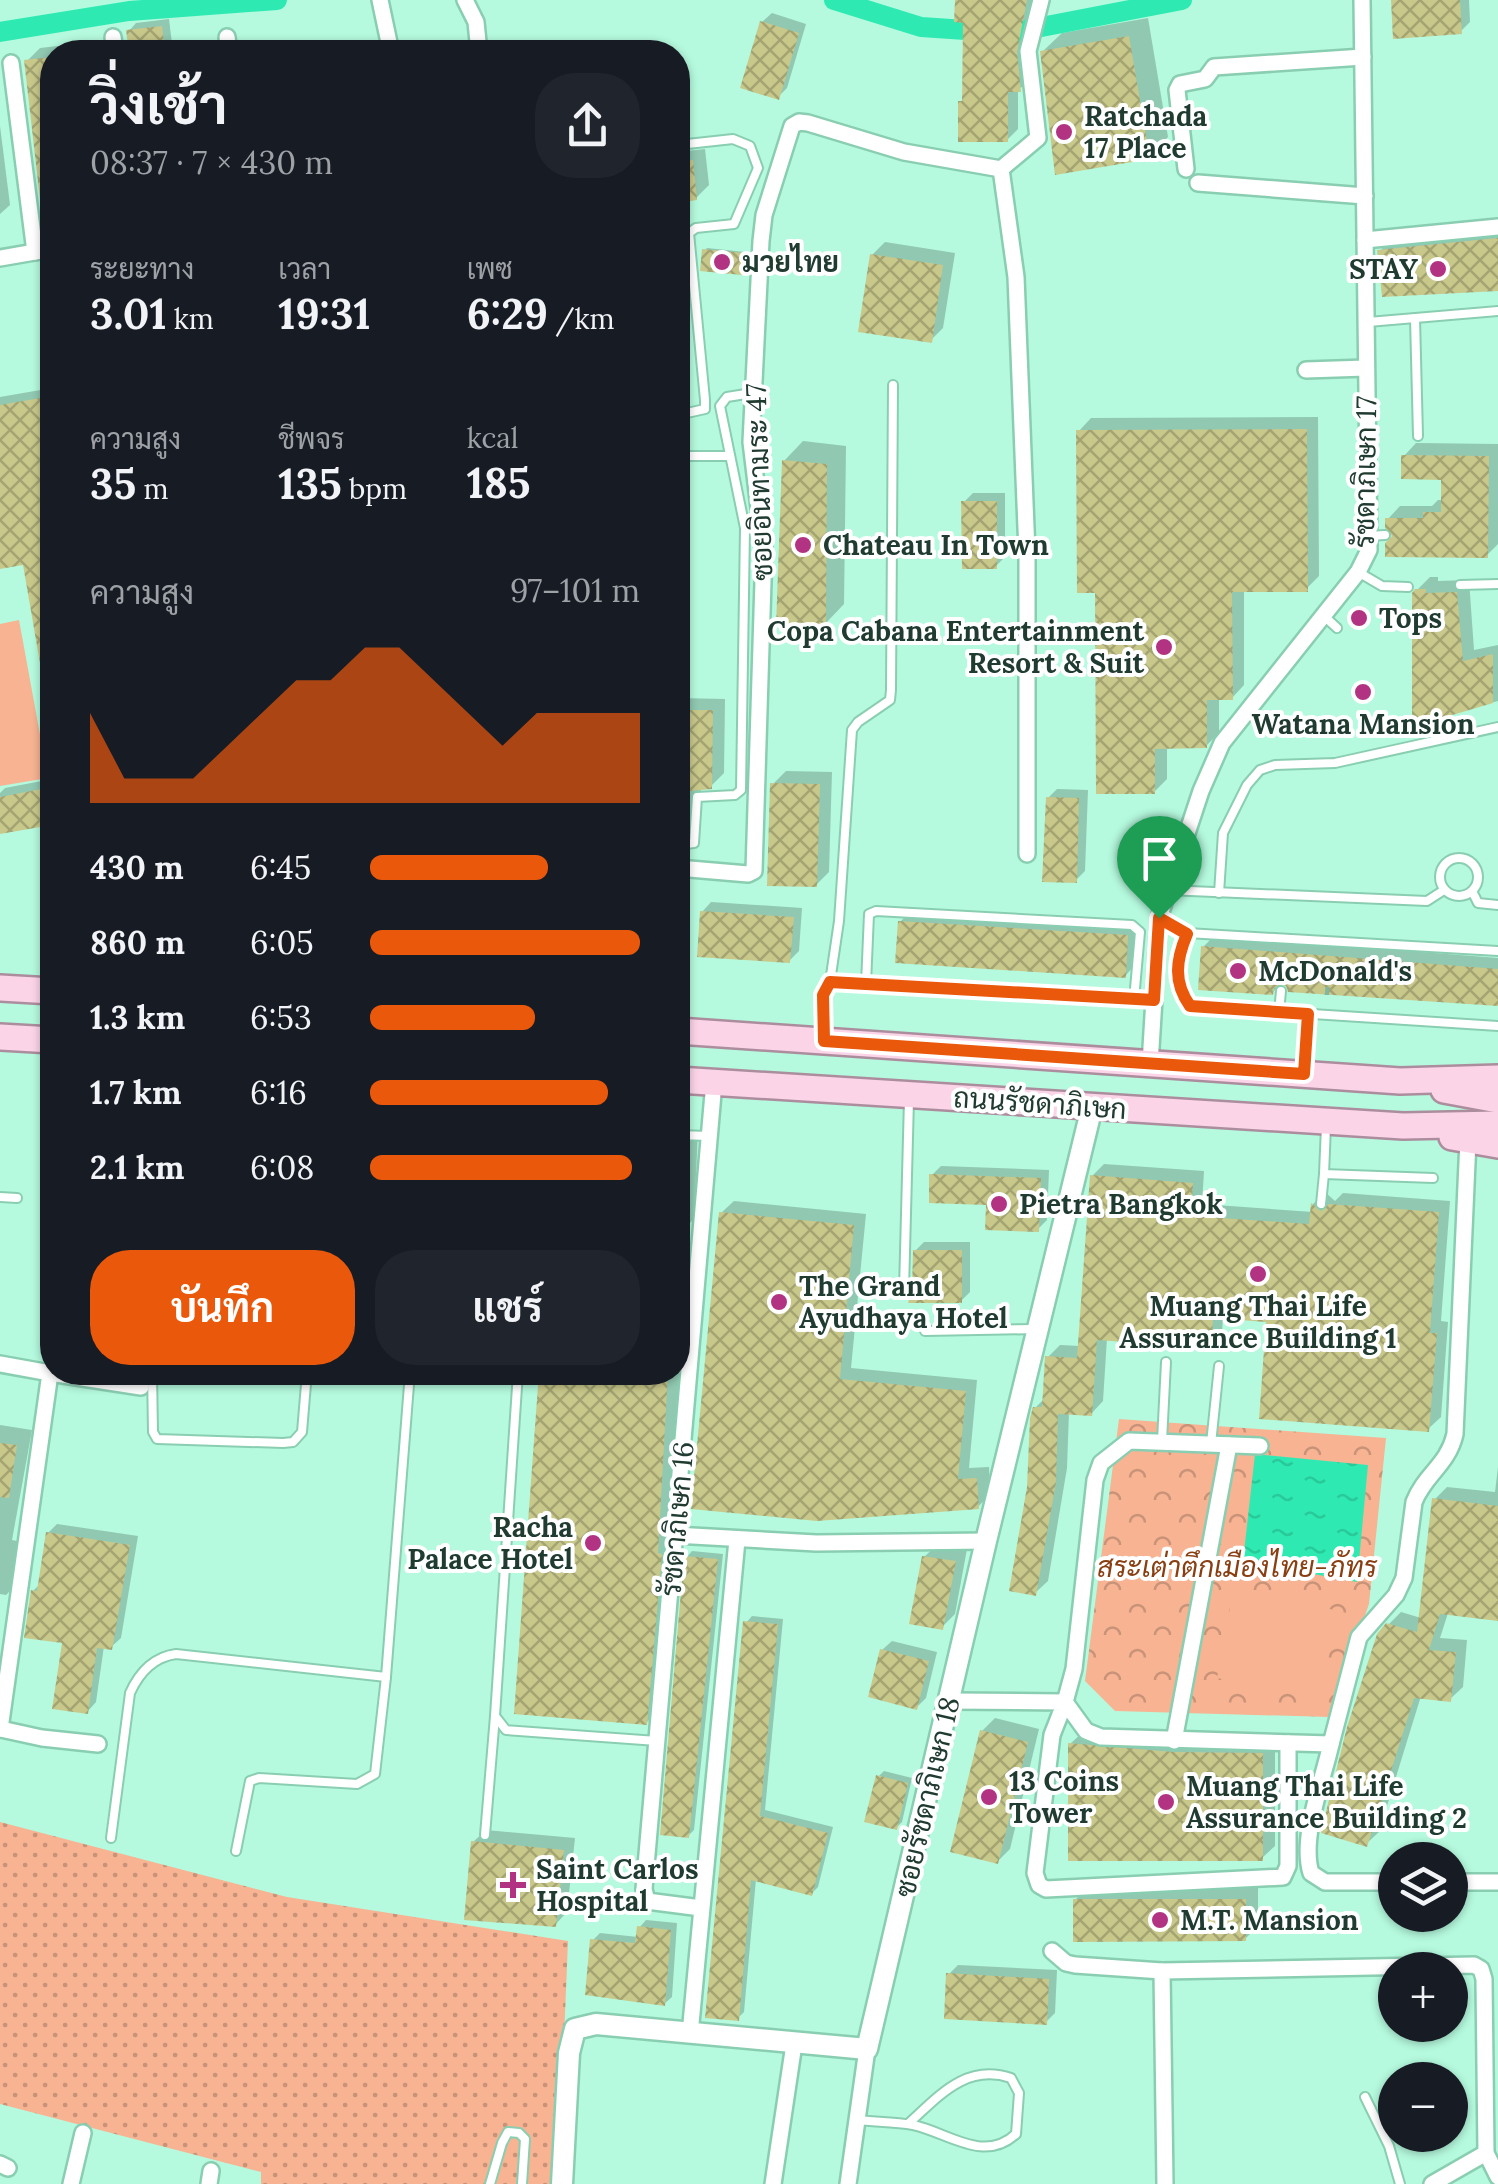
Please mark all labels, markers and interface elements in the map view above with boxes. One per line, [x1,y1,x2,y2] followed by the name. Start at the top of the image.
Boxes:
[90,69,228,139] text: วิ่งเช้า
[535,73,640,178] button: share
[1084,98,1208,166] place label: Ratchada 17 Place
[1053,121,1075,143] marker: Ratchada 17 Place
[90,142,333,183] text: 08:37 · 7 × 430 m
[742,243,839,280] place label: มวยไทย
[90,251,194,287] text: ระยะทาง
[278,251,331,287] text: เวลา
[467,251,513,287] text: เพซ
[711,251,733,273] marker: มวยไทย
[1349,251,1418,287] place label: STAY
[1427,258,1449,280] marker: STAY
[90,287,166,341] text: 3.01
[278,287,371,341] text: 19:31
[467,287,548,341] text: 6:29
[166,301,214,337] text: km
[548,301,615,337] text: /km
[738,383,780,581] street label: ซอยอินทามระ 47
[1346,396,1384,548] street label: รัชดาภิเษก 17
[467,420,518,456] text: kcal
[90,421,181,457] text: ความสูง
[278,421,345,457] text: ชีพจร
[467,456,530,510] text: 185
[90,457,136,511] text: 35
[278,457,342,511] text: 135
[136,471,169,507] text: m
[342,471,407,507] text: bpm
[823,527,1049,563] place label: Chateau In Town
[792,534,814,556] marker: Chateau In Town
[510,570,640,611] text: 97–101 m
[90,572,194,613] text: ความสูง
[1379,600,1442,636] place label: Tops
[1348,607,1370,629] marker: Tops
[767,613,1144,681] place label: Copa Cabana Entertainment Resort & Suit
[1153,636,1175,658] marker: Copa Cabana Entertainment Resort & Suit
[1352,681,1374,703] marker: Watana Mansion
[1251,706,1475,742] place label: Watana Mansion
[1117,816,1202,919] pin
[1132,831,1187,886] icon: arrive
[90,847,184,888] text: 430 m
[250,847,311,888] text: 6:45
[90,922,185,963] text: 860 m
[250,922,314,963] text: 6:05
[1258,953,1412,989] place label: McDonald's
[1227,960,1249,982] marker: McDonald's
[90,997,185,1038] text: 1.3 km
[250,997,312,1038] text: 6:53
[90,1072,181,1113] text: 1.7 km
[250,1072,307,1113] text: 6:16
[952,1079,1128,1127] street label: ถนนรัชดาภิเษก
[90,1147,184,1188] text: 2.1 km
[250,1147,314,1188] text: 6:08
[1019,1186,1223,1222] place label: Pietra Bangkok
[988,1193,1010,1215] marker: Pietra Bangkok
[90,1250,355,1365] button: บันทึก
[375,1250,640,1365] button: แชร์
[1247,1263,1269,1285] marker: Muang Thai Life Assurance Building 1
[799,1268,1008,1336] place label: The Grand Ayudhaya Hotel
[1119,1288,1397,1356] place label: Muang Thai Life Assurance Building 1
[768,1291,790,1313] marker: The Grand Ayudhaya Hotel
[652,1440,702,1598] street label: รัชดาภิเษก 16
[407,1509,573,1577] place label: Racha Palace Hotel
[582,1532,604,1554] marker: Racha Palace Hotel
[1097,1548,1379,1585] park label: สระเต่าตึกเมืองไทย-ภัทร
[886,1693,968,1901] street label: ซอยรัชดาภิเษก 18
[1009,1763,1119,1831] place label: 13 Coins Tower
[1186,1768,1467,1836] place label: Muang Thai Life Assurance Building 2
[978,1786,1000,1808] marker: 13 Coins Tower
[1155,1791,1177,1813] marker: Muang Thai Life Assurance Building 2
[1378,1842,1468,2152] map controls
[1378,1842,1468,1932] button: layers
[536,1851,699,1919] place label: Saint Carlos Hospital
[500,1872,526,1898] marker: Saint Carlos Hospital
[1180,1902,1359,1938] place label: M.T. Mansion
[1149,1909,1171,1931] marker: M.T. Mansion
[1378,1952,1468,2042] button: +
[1378,2062,1468,2152] button: −

